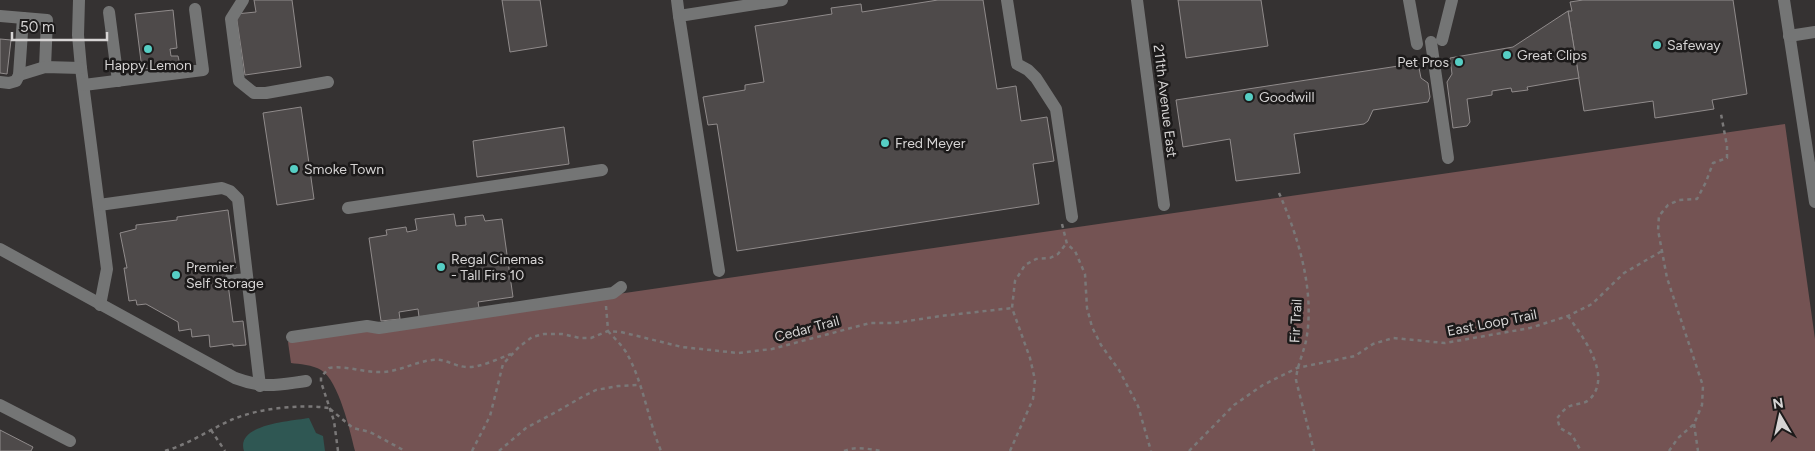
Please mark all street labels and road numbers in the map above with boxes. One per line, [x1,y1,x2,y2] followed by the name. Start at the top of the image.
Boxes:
[1150,43,1180,159] street label: 211th Avenue East
[1286,298,1306,344] street label: Fir Trail
[1446,306,1538,340] street label: East Loop Trail
[773,312,841,346] street label: Cedar Trail

